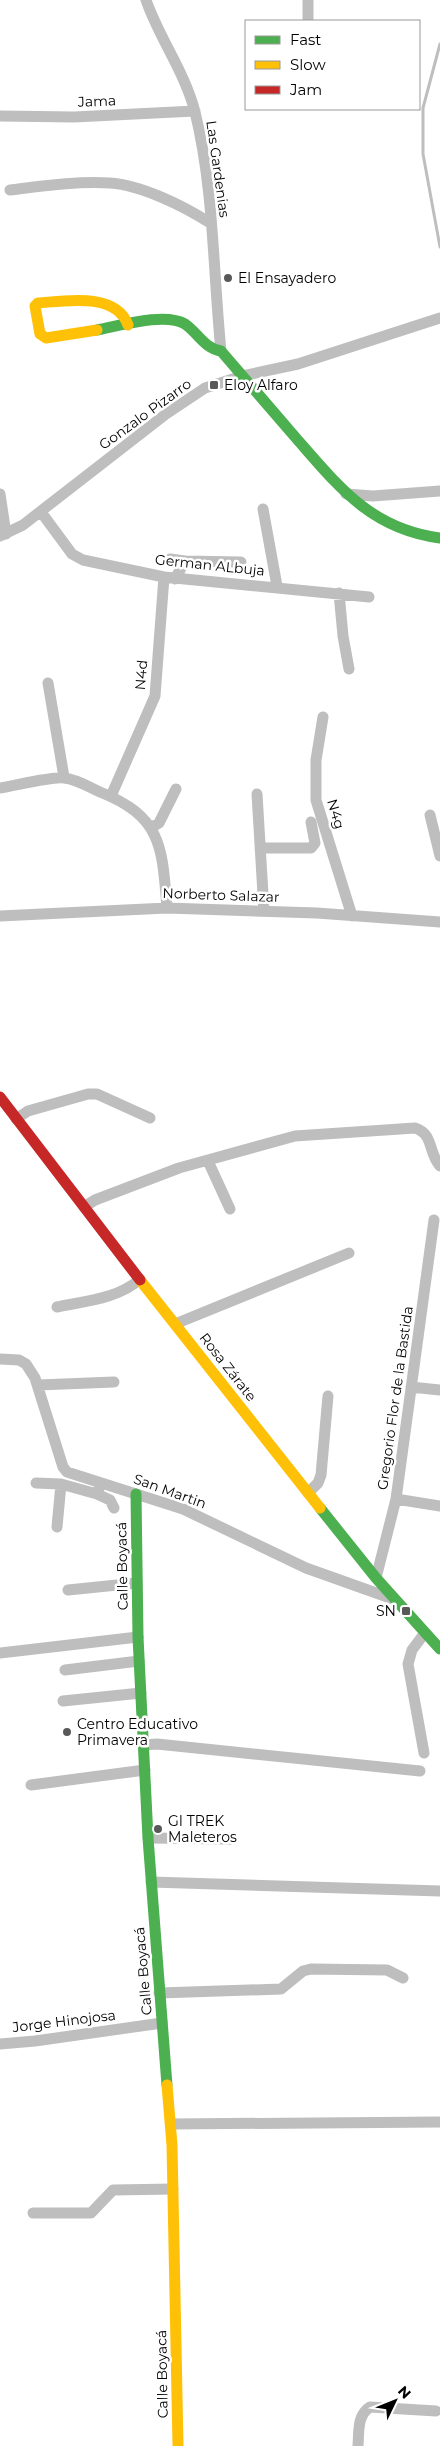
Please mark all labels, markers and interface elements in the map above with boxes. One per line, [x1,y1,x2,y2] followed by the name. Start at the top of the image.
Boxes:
[245,20,420,110] legend
[290,30,321,49] text: Fast
[290,55,326,74] text: Slow
[289,80,322,99] text: Jam
[77,91,116,111] street label: Jama
[202,119,234,219] street label: Las Gardenias
[238,269,336,287] place label: El Ensayadero
[222,272,234,284] marker: El Ensayadero
[95,374,195,454] street label: Gonzalo Pizarro
[224,376,298,394] place label: Eloy Alfaro
[208,379,220,391] marker: Eloy Alfaro
[154,550,266,580] street label: German ALbuja
[131,659,151,691] street label: N4d
[323,797,349,831] street label: N4g
[162,884,280,906] street label: Norberto Salazar
[373,1305,417,1491] street label: Gregorio Flor de la Bastida
[196,1329,260,1405] street label: Rosa Zárate
[131,1469,209,1513] street label: San Martin
[112,1522,132,1610] street label: Calle Boyacá
[376,1602,396,1620] place label: SN
[400,1605,412,1617] marker: SN
[77,1715,198,1749] place label: Centro Educativo Primavera
[61,1726,73,1738] marker: Centro Educativo Primavera
[168,1812,237,1846] place label: GI TREK Maleteros
[152,1823,164,1835] marker: GI TREK Maleteros
[130,1926,156,2016] street label: Calle Boyacá
[10,2006,117,2036] street label: Jorge Hinojosa
[152,2330,172,2418] street label: Calle Boyacá
[370,2376,420,2426] north arrow
[394,2382,415,2402] text: N

